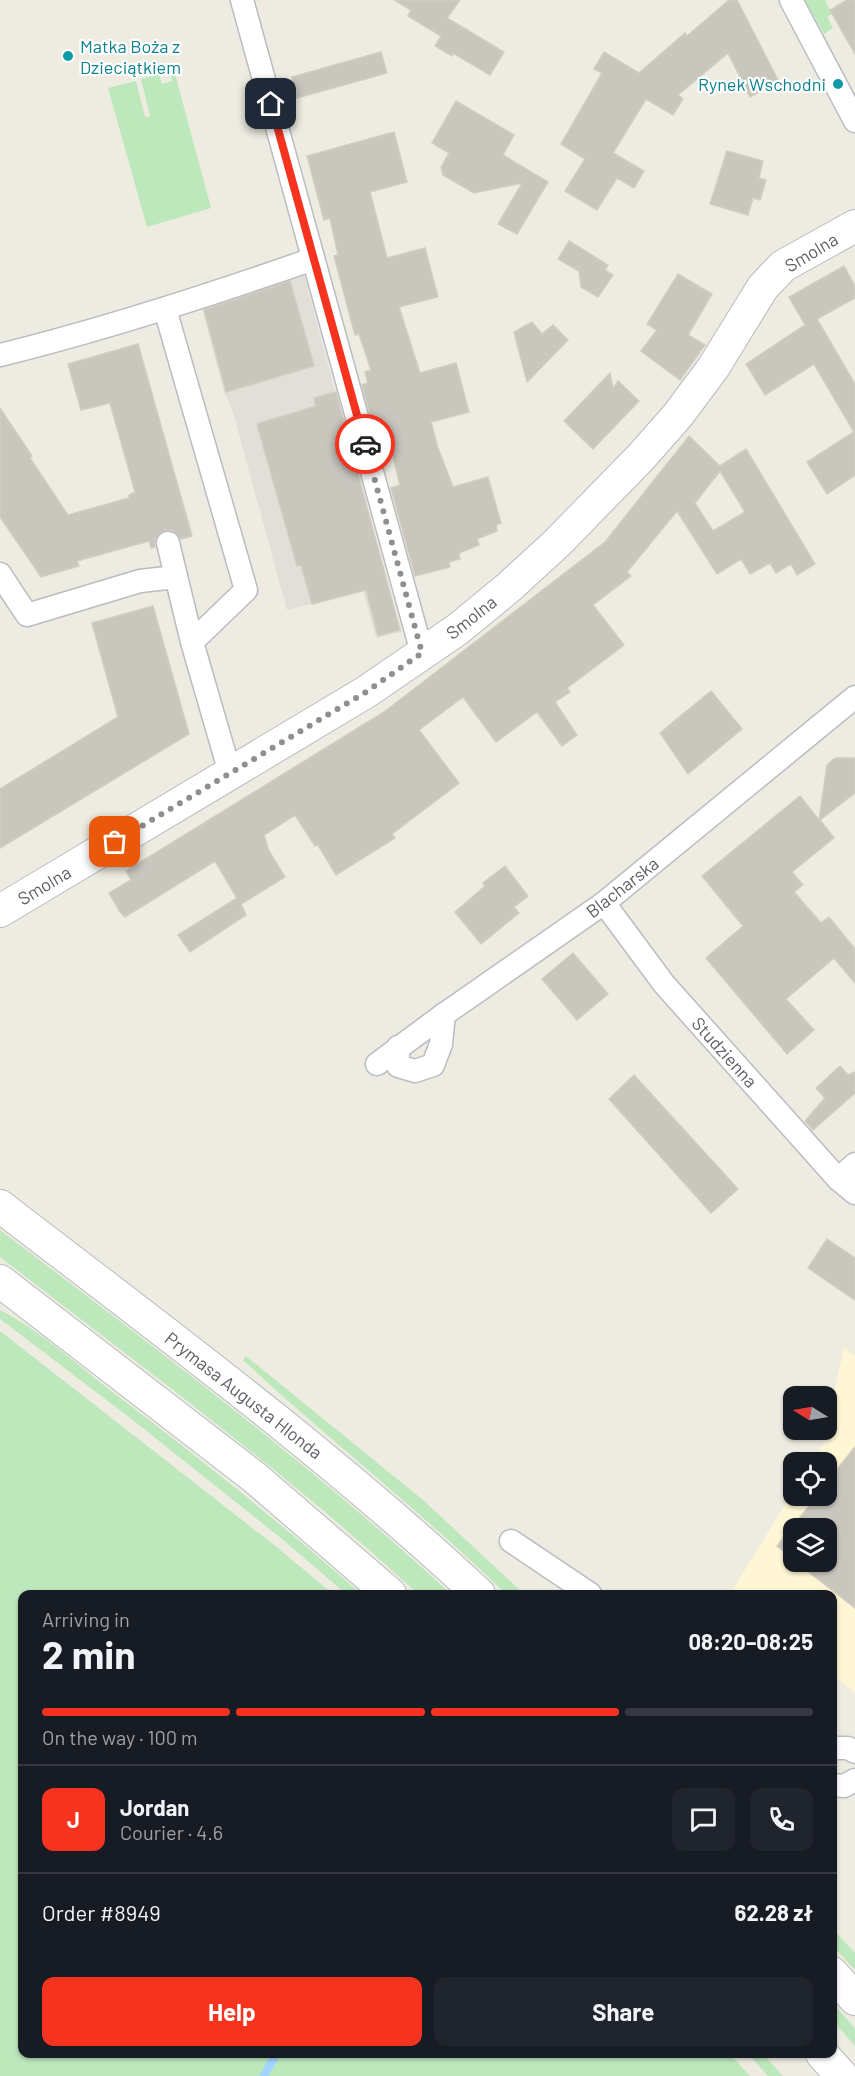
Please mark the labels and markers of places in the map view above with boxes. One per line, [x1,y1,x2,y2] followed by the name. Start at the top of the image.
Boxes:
[80,35,181,78] place label: Matka Boża z Dzieciątkiem
[61,49,75,63] marker: Matka Boża z Dzieciątkiem
[698,73,826,95] place label: Rynek Wschodni
[831,77,845,91] marker: Rynek Wschodni
[245,78,296,129] pin
[89,816,140,867] pin

